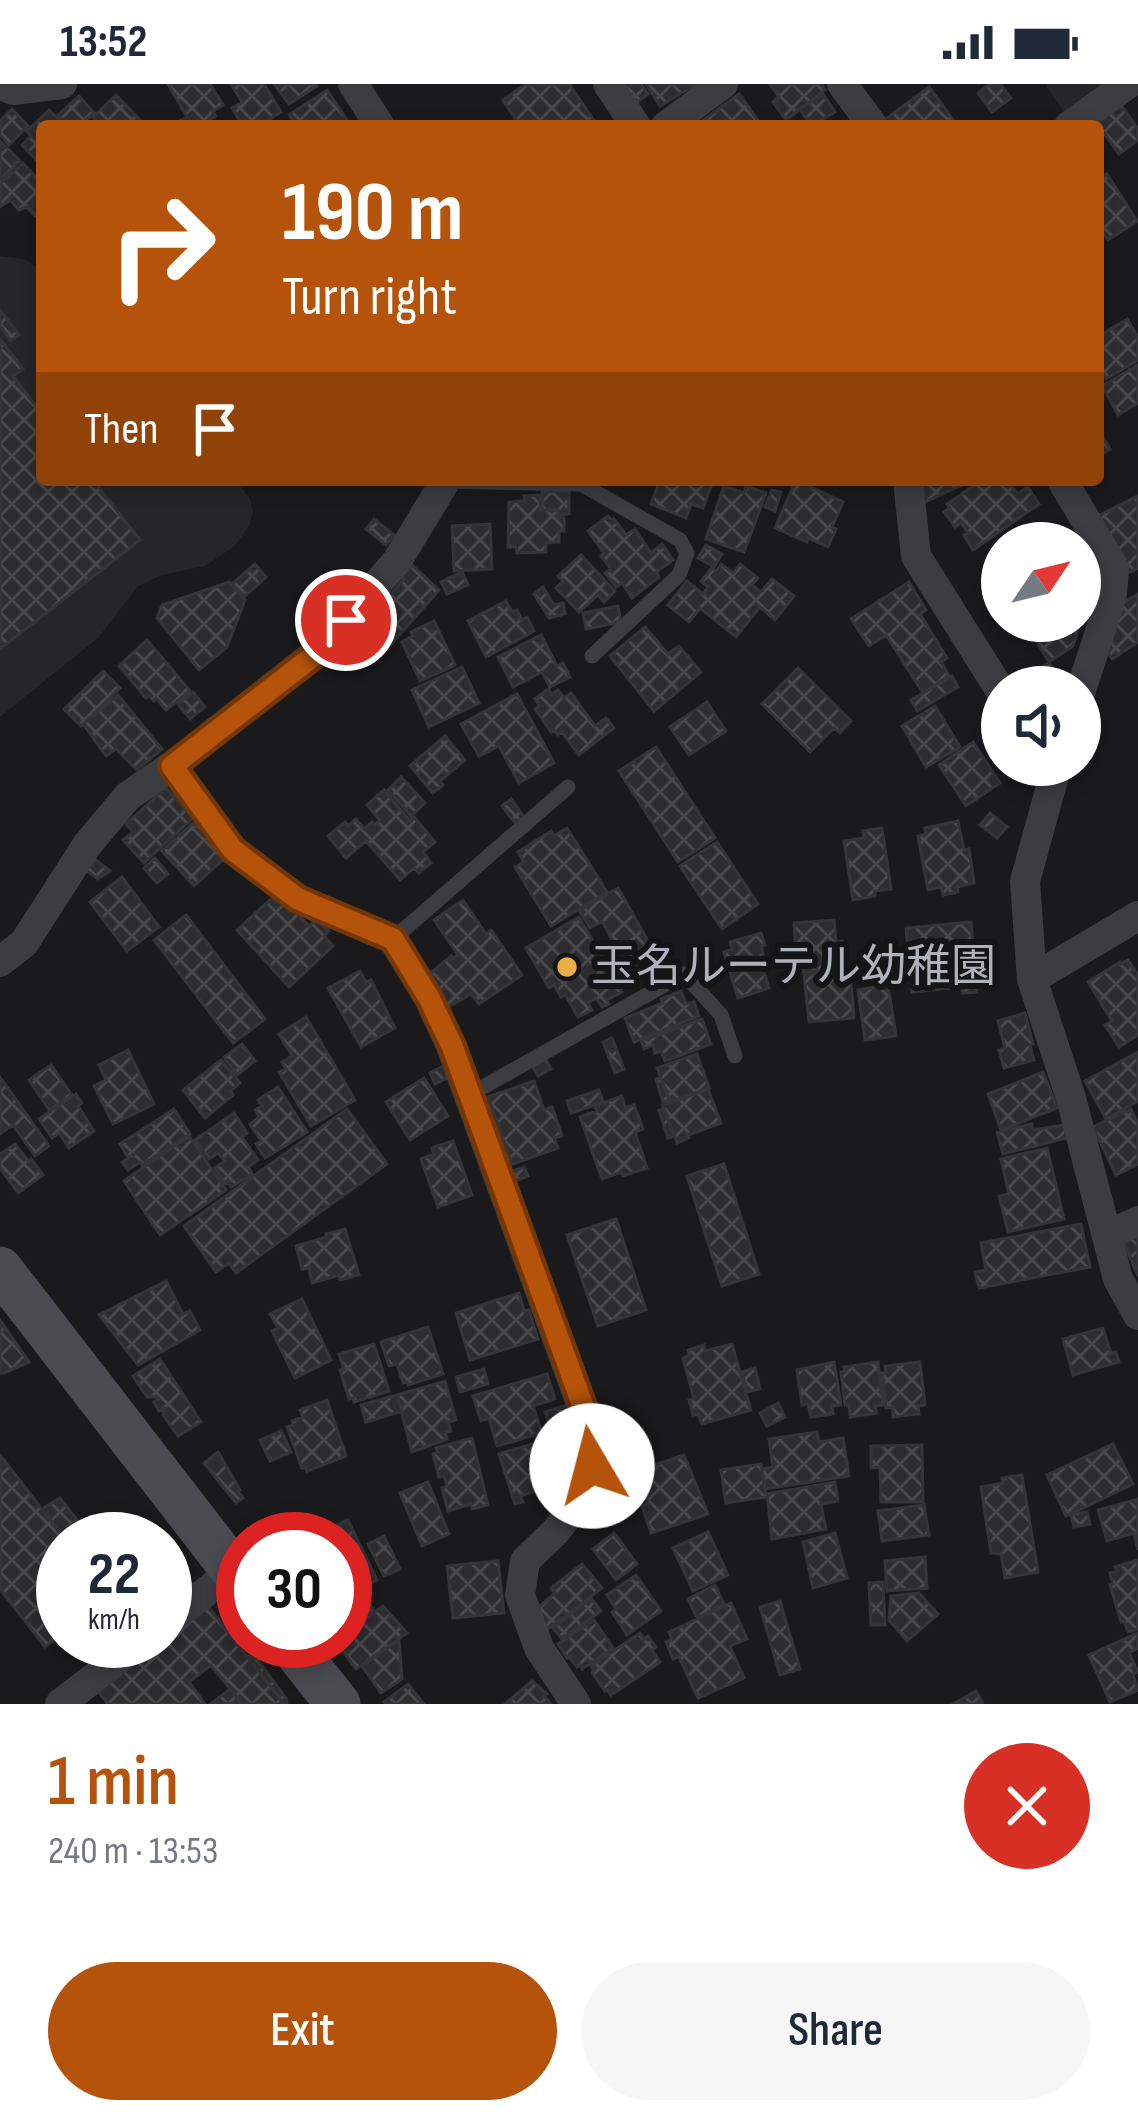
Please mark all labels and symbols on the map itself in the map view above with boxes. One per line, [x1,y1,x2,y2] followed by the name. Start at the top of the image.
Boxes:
[981,522,1101,642] north arrow
[295,569,397,671] pin
[591,940,996,995] place label: 玉名ルーテル幼稚園
[554,954,580,980] marker: 玉名ルーテル幼稚園
[529,1403,655,1529] position arrow
[216,1512,372,1668] speed limit sign: 30

